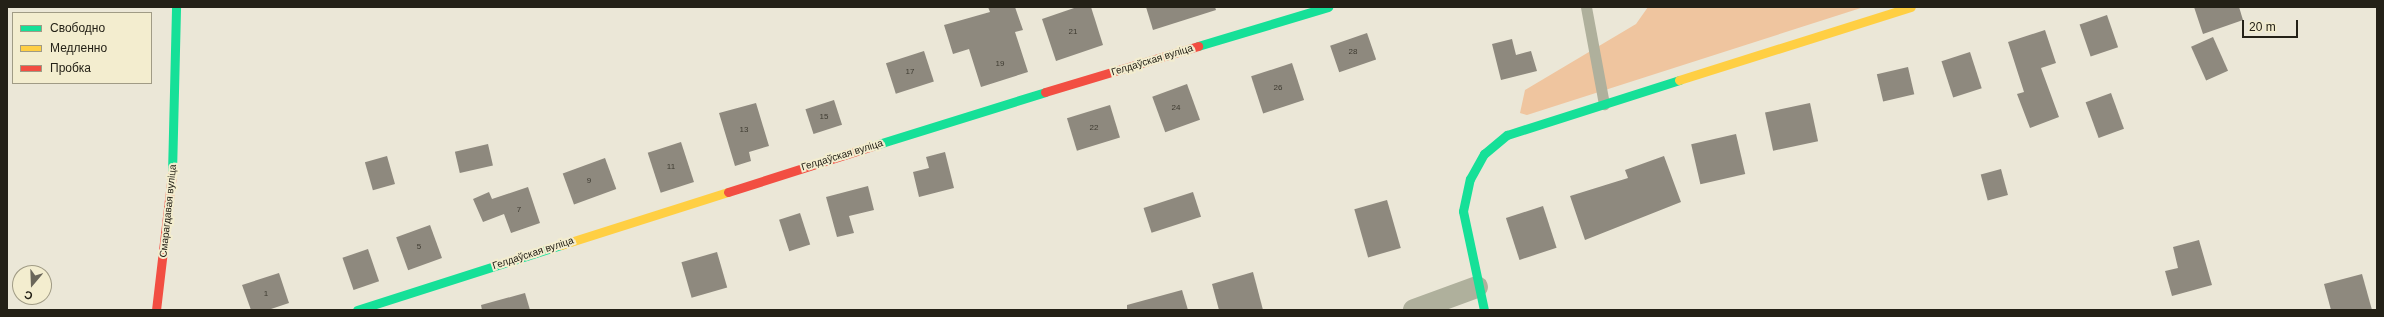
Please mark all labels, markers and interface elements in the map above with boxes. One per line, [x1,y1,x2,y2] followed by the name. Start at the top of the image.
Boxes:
[12,12,152,84] legend
[2244,12,2300,38] scale bar
[2249,20,2276,34] text: 20 m
[50,21,105,35] text: Свободно
[1069,27,1077,37] house number: 21
[50,41,107,55] text: Медленно
[1110,42,1194,78] street label: Гелдаўская вуліца
[1349,47,1357,57] house number: 28
[996,59,1004,69] house number: 19
[50,61,91,75] text: Пробка
[906,67,914,77] house number: 17
[1274,83,1282,93] house number: 26
[1172,103,1180,113] house number: 24
[820,112,828,122] house number: 15
[1090,123,1098,133] house number: 22
[740,125,748,135] house number: 13
[800,137,884,173] street label: Гелдаўская вуліца
[667,162,675,172] house number: 11
[157,164,179,258] street label: Смарагдавая вуліца
[587,176,591,186] house number: 9
[517,205,521,215] house number: 7
[491,234,575,272] street label: Гелдаўская вуліца
[417,242,421,252] house number: 5
[12,265,52,305] north arrow
[23,288,34,302] text: С
[264,289,268,299] house number: 1

